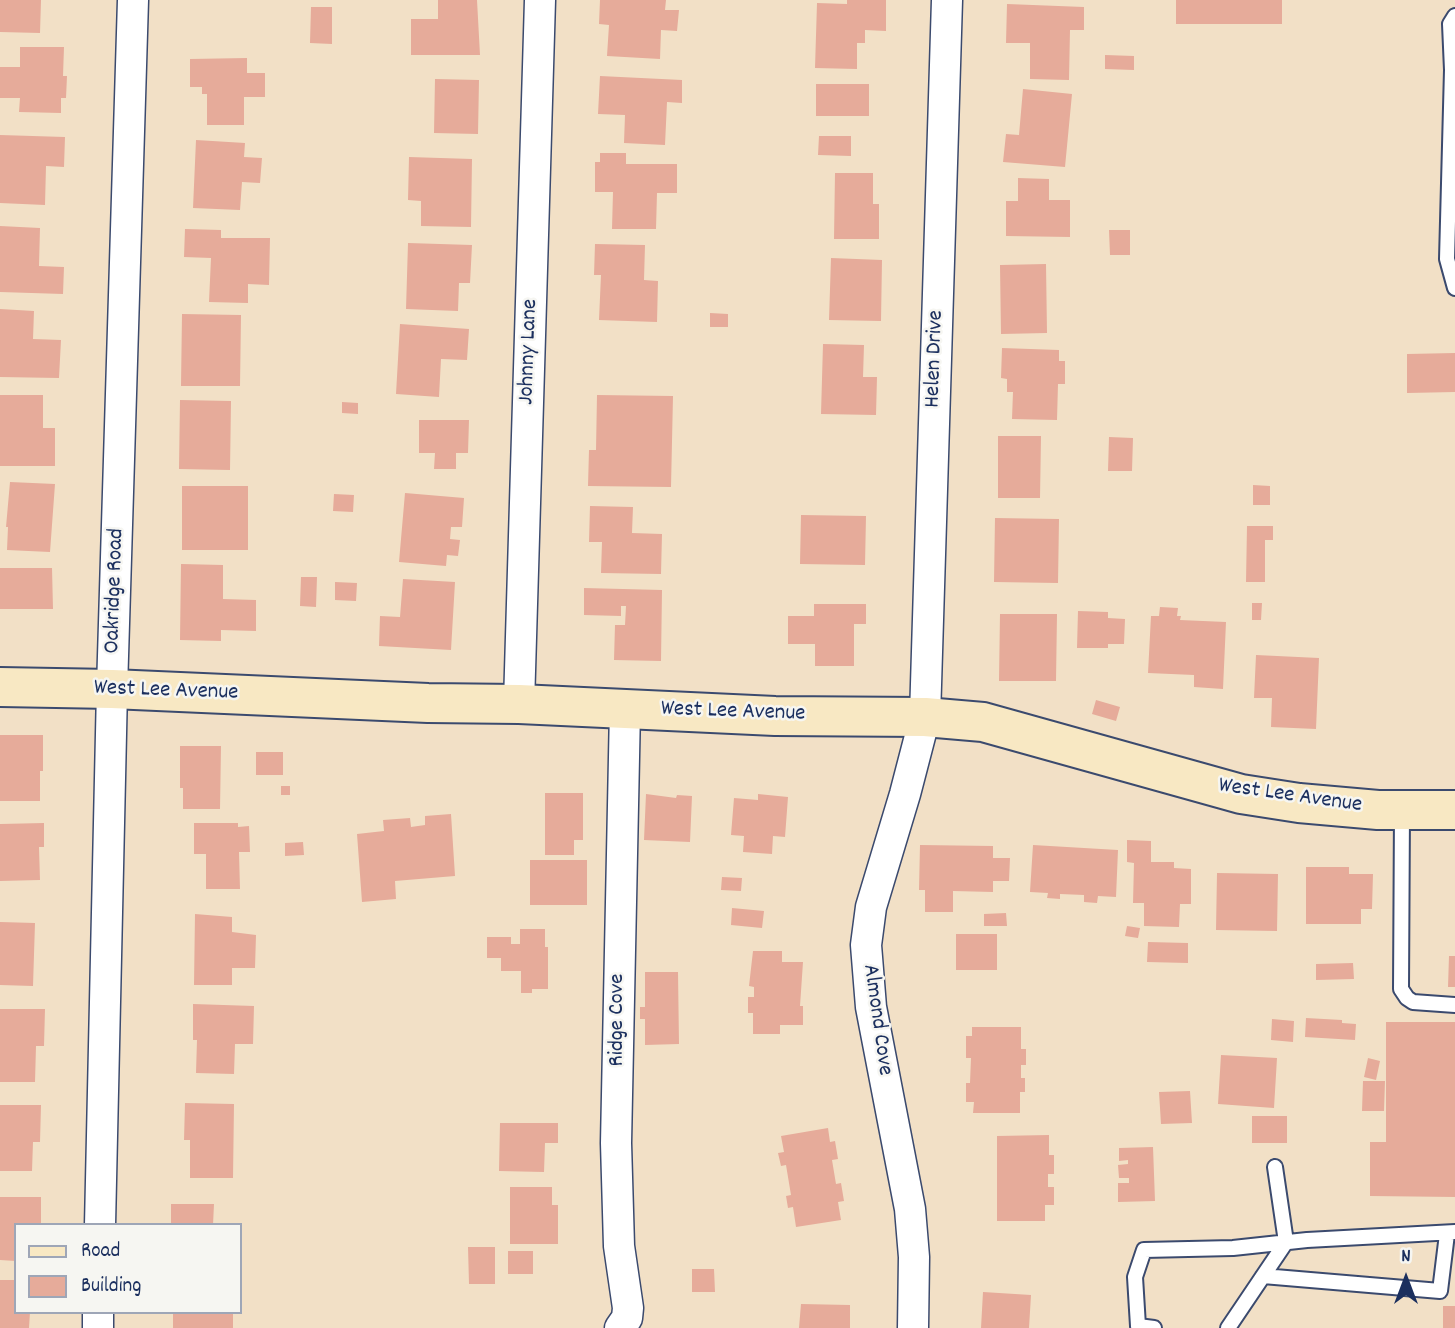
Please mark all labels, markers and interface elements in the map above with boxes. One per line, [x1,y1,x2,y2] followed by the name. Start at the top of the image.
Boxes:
[514,299,546,405] street label: Johnny Lane
[921,310,951,408] street label: Helen Drive
[100,528,132,654] street label: Oakridge Road
[93,676,239,708] street label: West Lee Avenue
[660,697,806,729] street label: West Lee Avenue
[1216,773,1364,821] street label: West Lee Avenue
[855,963,897,1077] street label: Almond Cove
[605,974,633,1066] street label: Ridge Cove
[14,1223,242,1314] legend
[81,1237,120,1267] text: Road
[1371,1244,1441,1314] north arrow
[1401,1244,1411,1271] text: N
[81,1272,141,1302] text: Building

